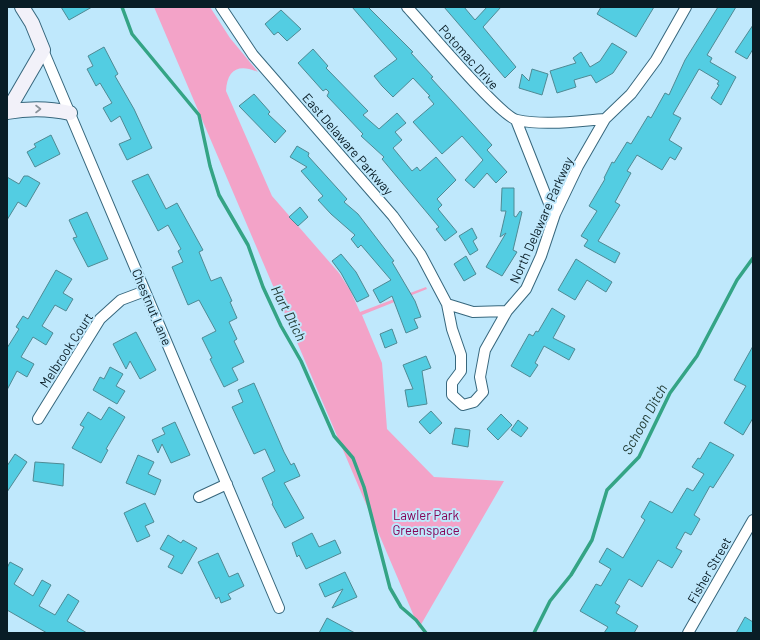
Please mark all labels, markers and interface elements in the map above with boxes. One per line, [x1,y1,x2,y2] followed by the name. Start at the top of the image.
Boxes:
[436,21,502,93] street label: Potomac Drive
[299,90,397,198] street label: East Delaware Parkway
[35,105,41,113] one-way arrow
[506,154,576,286] street label: North Delaware Parkway
[129,266,175,348] street label: Chestnut Lane
[268,282,310,344] water label: Hart Dtich
[36,310,96,390] street label: Melbrook Court
[618,381,670,457] water label: Schoon Ditch
[392,507,460,538] park label: Lawler Park Greenspace
[684,534,734,606] street label: Fisher Street

